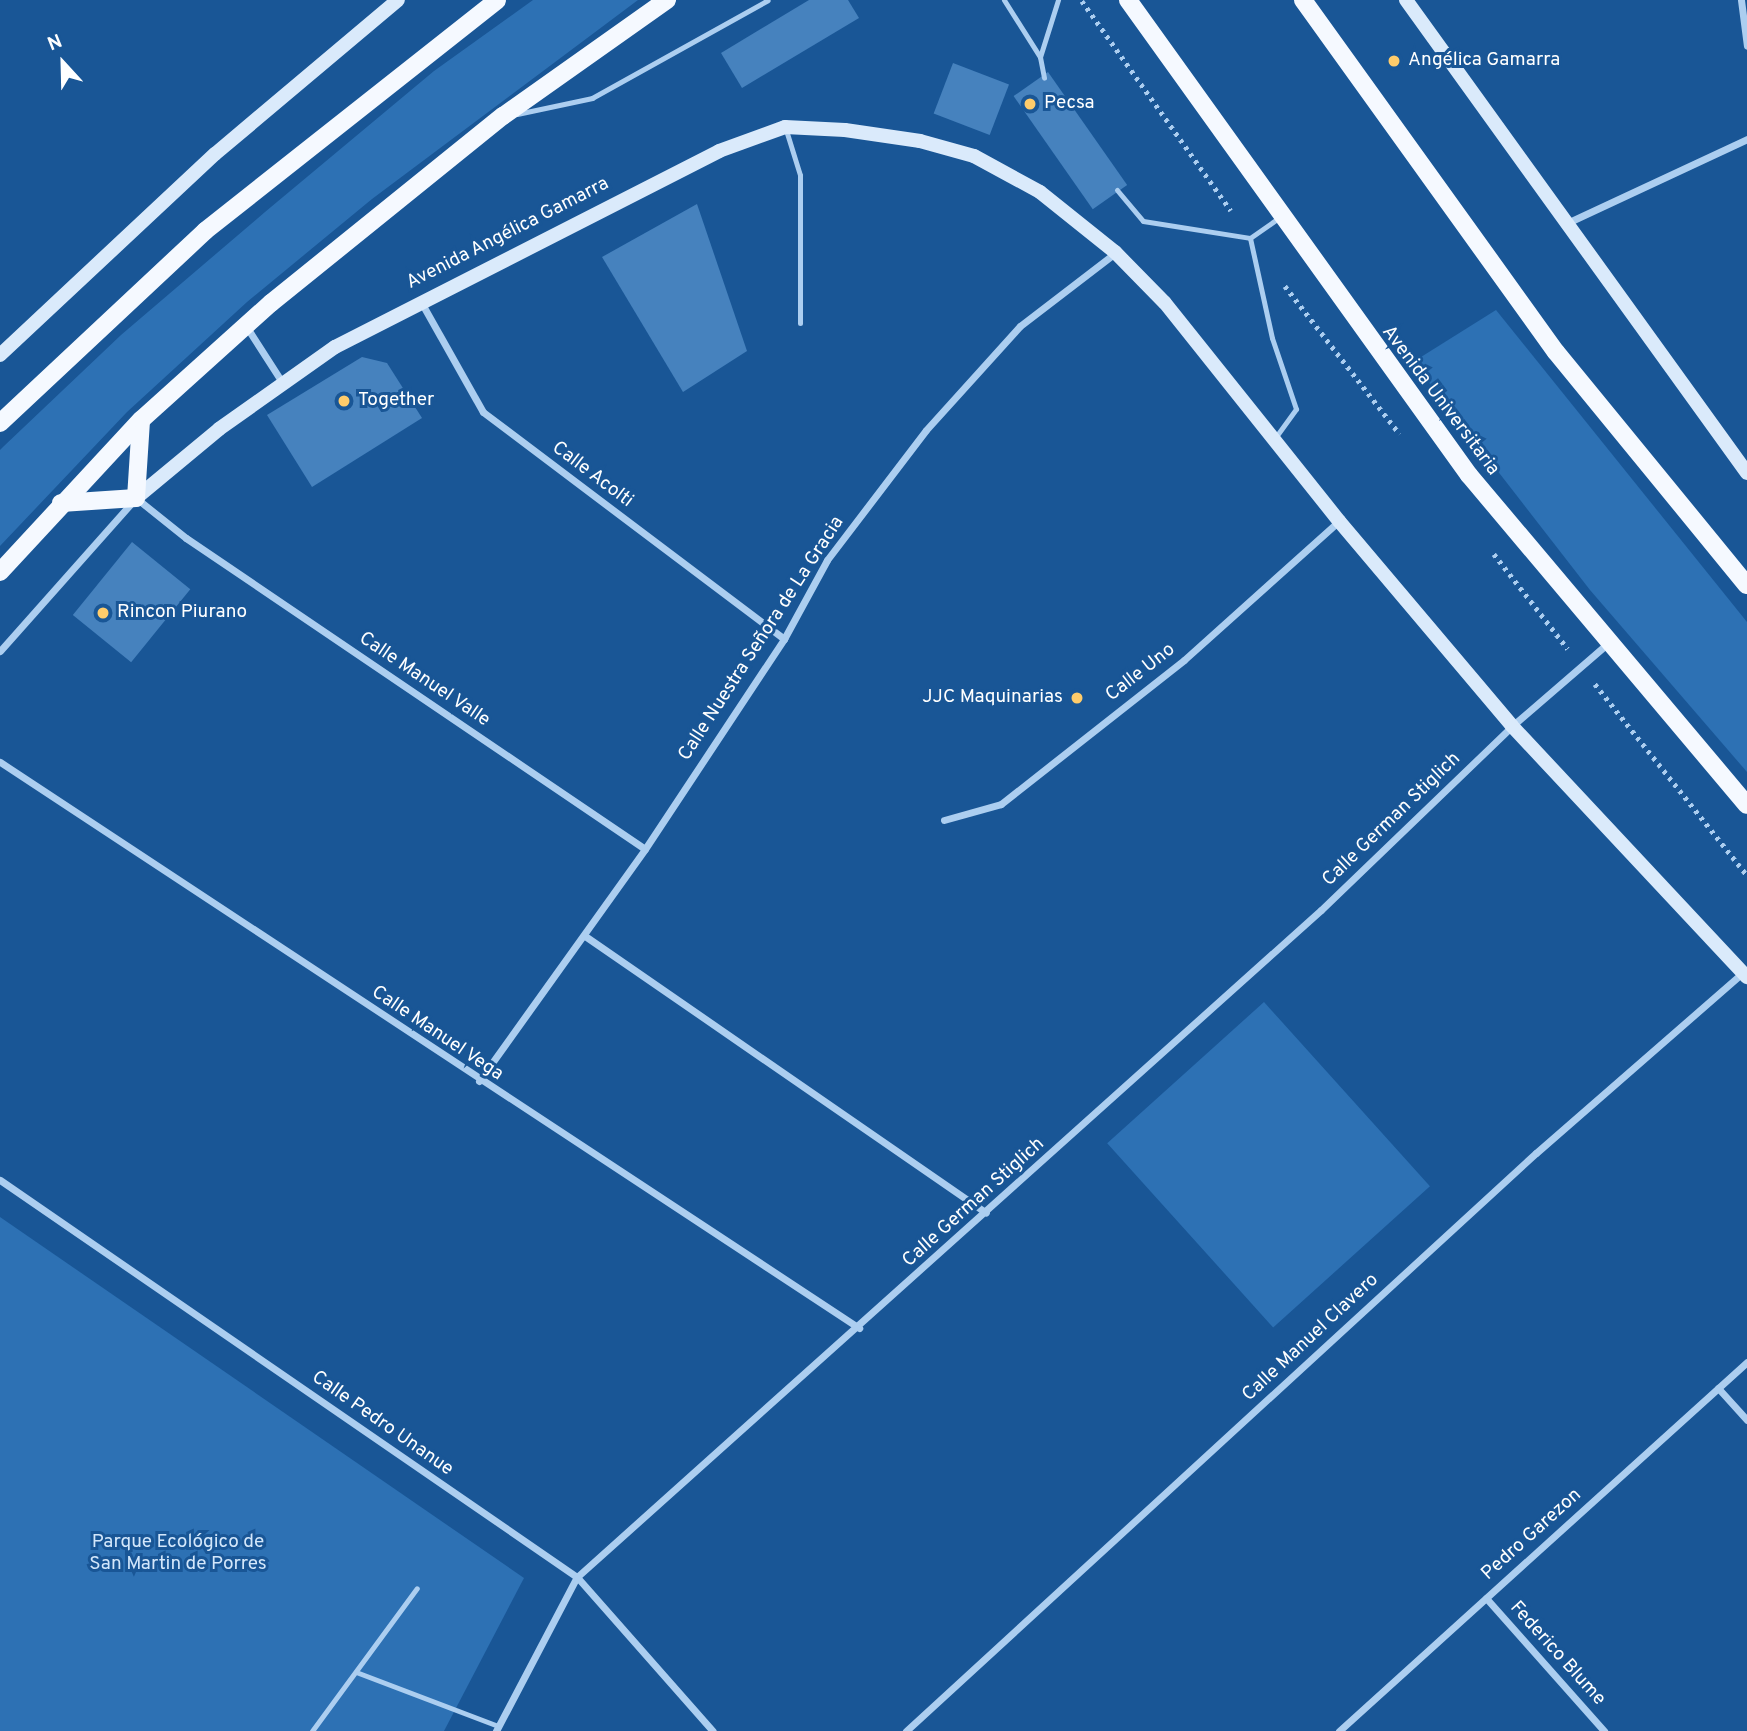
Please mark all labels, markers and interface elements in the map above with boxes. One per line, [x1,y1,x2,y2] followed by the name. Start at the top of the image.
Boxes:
[28,28,98,98] north arrow
[44,30,66,57] text: N
[1408,50,1560,72] place label: Angélica Gamarra
[1386,53,1402,69] marker: Angélica Gamarra
[1044,93,1095,115] place label: Pecsa
[1022,96,1038,112] marker: Pecsa
[403,173,613,295] street label: Avenida Angélica Gamarra
[1376,322,1504,480] street label: Avenida Universitaria
[358,390,434,412] place label: Together
[336,393,352,409] marker: Together
[547,437,637,513] street label: Calle Acolti
[674,513,850,765] street label: Calle Nuestra Señora de La Gracia
[117,602,247,624] place label: Rincon Piurano
[95,605,111,621] marker: Rincon Piurano
[354,627,494,733] street label: Calle Manuel Valle
[1102,639,1180,707] street label: Calle Uno
[922,687,1063,709] place label: JJC Maquinarias
[1069,690,1085,706] marker: JJC Maquinarias
[1318,748,1466,892] street label: Calle German Stiglich
[366,981,508,1087] street label: Calle Manuel Vega
[898,1133,1050,1273] street label: Calle German Stiglich
[1238,1269,1384,1407] street label: Calle Manuel Clavero
[307,1367,457,1481] street label: Calle Pedro Unanue
[1478,1484,1586,1586] street label: Pedro Garezon
[89,1532,267,1576] park label: Parque Ecológico de San Martin de Porres
[1504,1597,1610,1711] street label: Federico Blume

